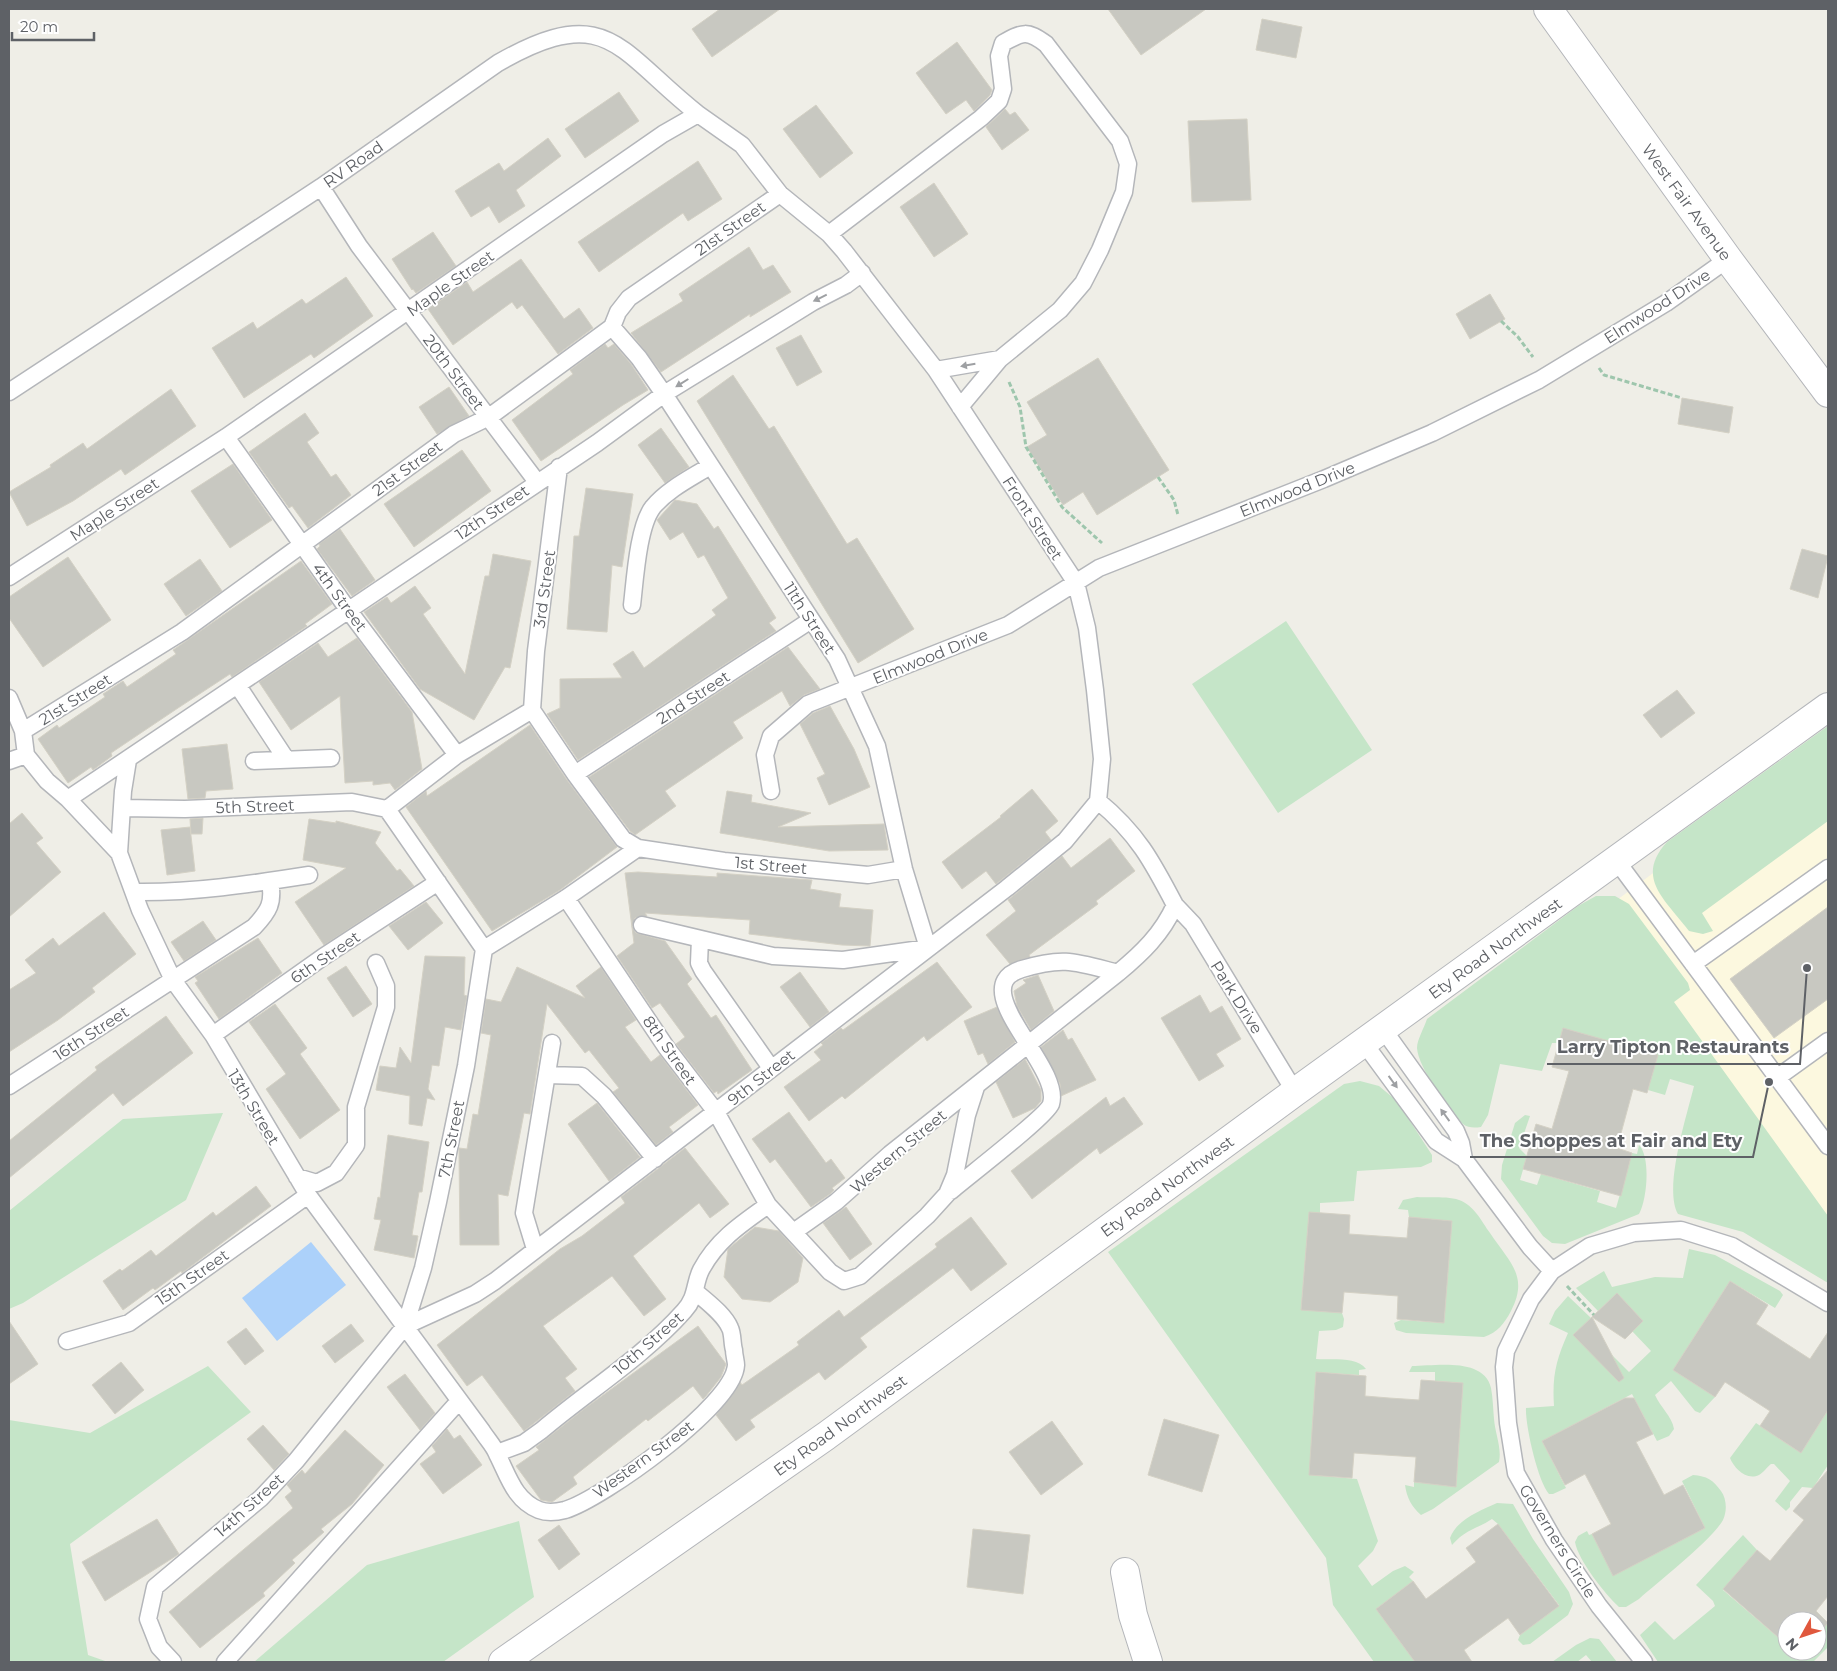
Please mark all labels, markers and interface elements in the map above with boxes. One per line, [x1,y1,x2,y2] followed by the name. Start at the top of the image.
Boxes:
[12,10,95,42] scale bar
[20,17,58,36] text: 20 m
[320,137,387,192] street label: RV Road
[1638,140,1735,264] street label: West Fair Avenue
[691,197,770,260] street label: 21st Street
[403,246,498,320] street label: Maple Street
[1601,265,1714,348] street label: Elmwood Drive
[813,294,827,302] one-way arrow
[419,331,488,414] street label: 20th Street
[959,361,975,369] one-way arrow
[675,379,688,388] one-way arrow
[369,436,446,500] street label: 21st Street
[1237,458,1358,521] street label: Elmwood Drive
[66,473,163,545] street label: Maple Street
[998,473,1067,564] street label: Front Street
[452,481,533,544] street label: 12th Street
[530,548,559,629] street label: 3rd Street
[308,559,371,636] street label: 4th Street
[779,579,840,658] street label: 11th Street
[870,625,991,688] street label: Elmwood Drive
[653,666,734,728] street label: 2nd Street
[36,669,115,729] street label: 21st Street
[215,796,295,817] street label: 5th Street
[734,853,808,878] street label: 1st Street
[1425,893,1566,1003] street label: Ety Road Northwest
[287,927,364,988] street label: 6th Street
[1207,957,1267,1037] street label: Park Drive
[50,1002,133,1065] street label: 16th Street
[639,1012,701,1089] street label: 8th Street
[1547,1031,1800,1064] callout: Larry Tipton Restaurants
[1557,1036,1790,1058] text: Larry Tipton Restaurants
[724,1045,799,1109] street label: 9th Street
[224,1066,284,1149] street label: 13th Street
[1387,1075,1398,1088] one-way arrow
[435,1098,468,1180] street label: 7th Street
[846,1105,951,1197] street label: Western Street
[1440,1108,1450,1122] one-way arrow
[1470,1124,1753,1157] callout: The Shoppes at Fair and Ety
[1480,1130,1743,1152] text: The Shoppes at Fair and Ety
[1097,1131,1238,1241] street label: Ety Road Northwest
[152,1245,233,1309] street label: 15th Street
[609,1308,688,1379] street label: 10th Street
[770,1370,911,1480] street label: Ety Road Northwest
[589,1416,698,1502] street label: Western Street
[211,1469,288,1541] street label: 14th Street
[1515,1481,1600,1601] street label: Governers Circle
[1777,1611,1827,1661] north arrow
[1782,1634,1803,1654] text: N

